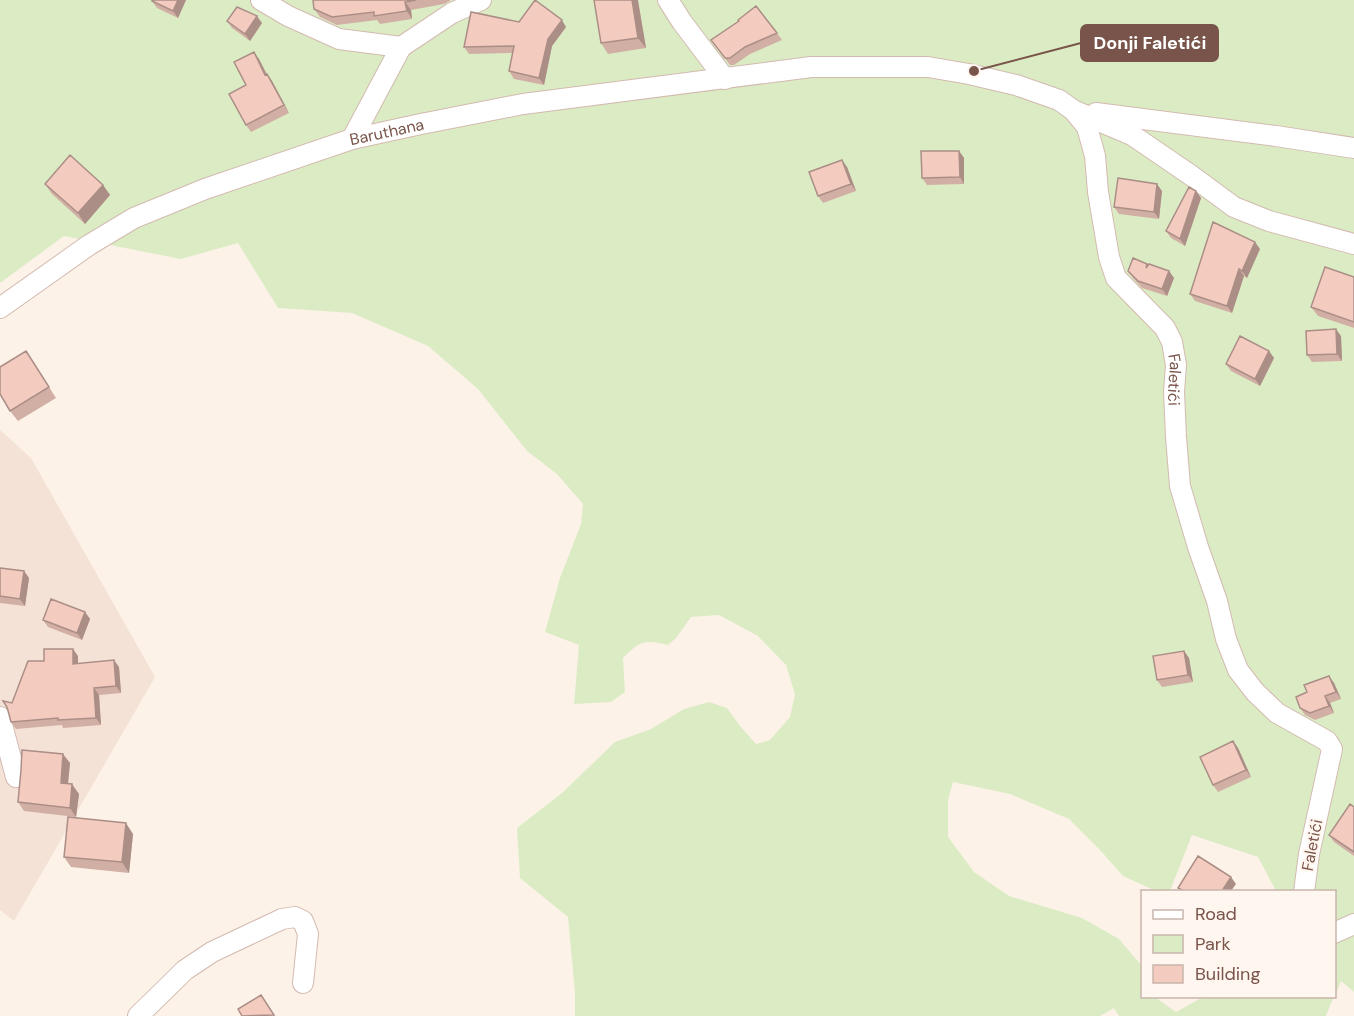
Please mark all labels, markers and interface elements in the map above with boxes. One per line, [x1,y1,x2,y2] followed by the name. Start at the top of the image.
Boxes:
[1081,25,1218,61] callout: Donji Faletići
[1094,31,1206,55] text: Donji Faletići
[348,113,426,150] street label: Baruthana
[1163,352,1187,406] street label: Faletići
[1297,817,1327,873] street label: Faletići
[1141,890,1336,998] legend
[1195,902,1237,926] text: Road
[1195,932,1231,956] text: Park
[1195,962,1260,986] text: Building

